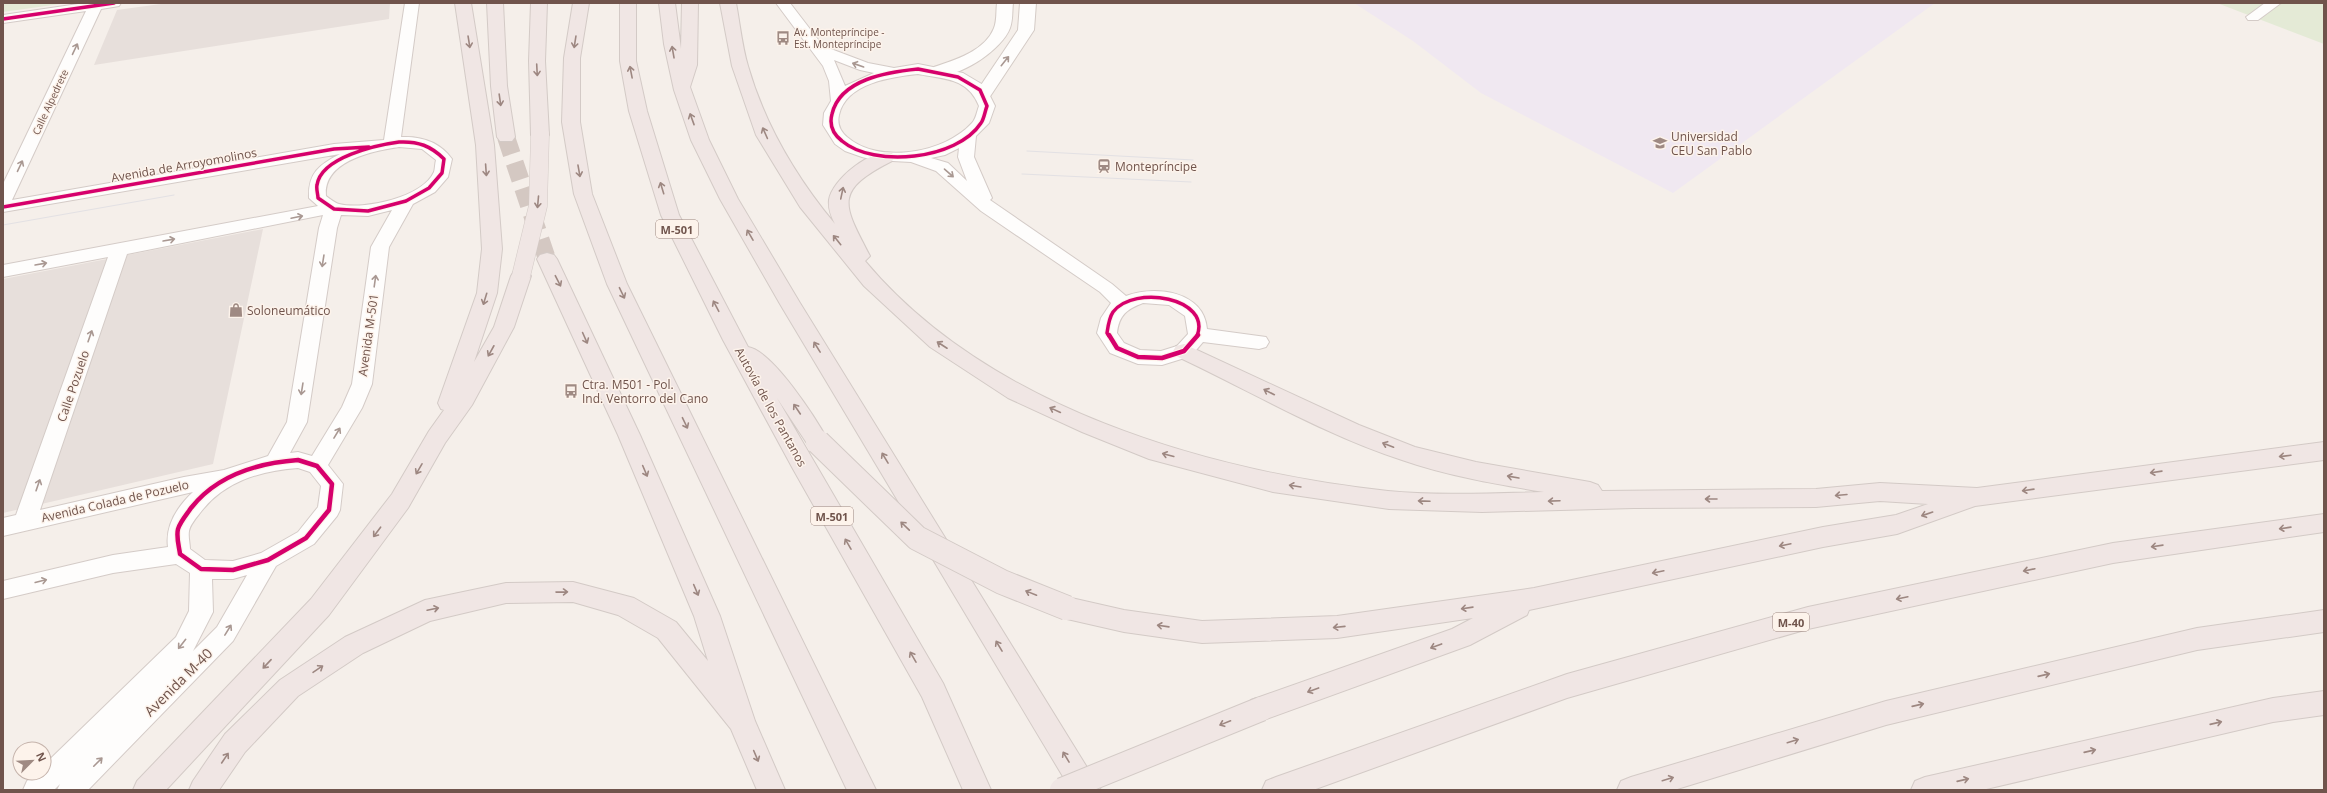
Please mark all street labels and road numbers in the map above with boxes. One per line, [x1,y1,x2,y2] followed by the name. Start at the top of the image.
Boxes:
[29,67,71,137] street label: Calle Alpedrete
[110,144,258,186] street label: Avenida de Arroyomolinos
[656,220,698,238] road number: M-501
[354,293,382,377] street label: Avenida M-501
[731,344,811,470] street label: Autovía de los Pantanos
[53,348,93,424] street label: Calle Pozuelo
[40,476,190,526] street label: Avenida Colada de Pozuelo
[811,507,853,525] road number: M-501
[1773,613,1809,631] road number: M-40
[140,644,216,720] street label: Avenida M-40

